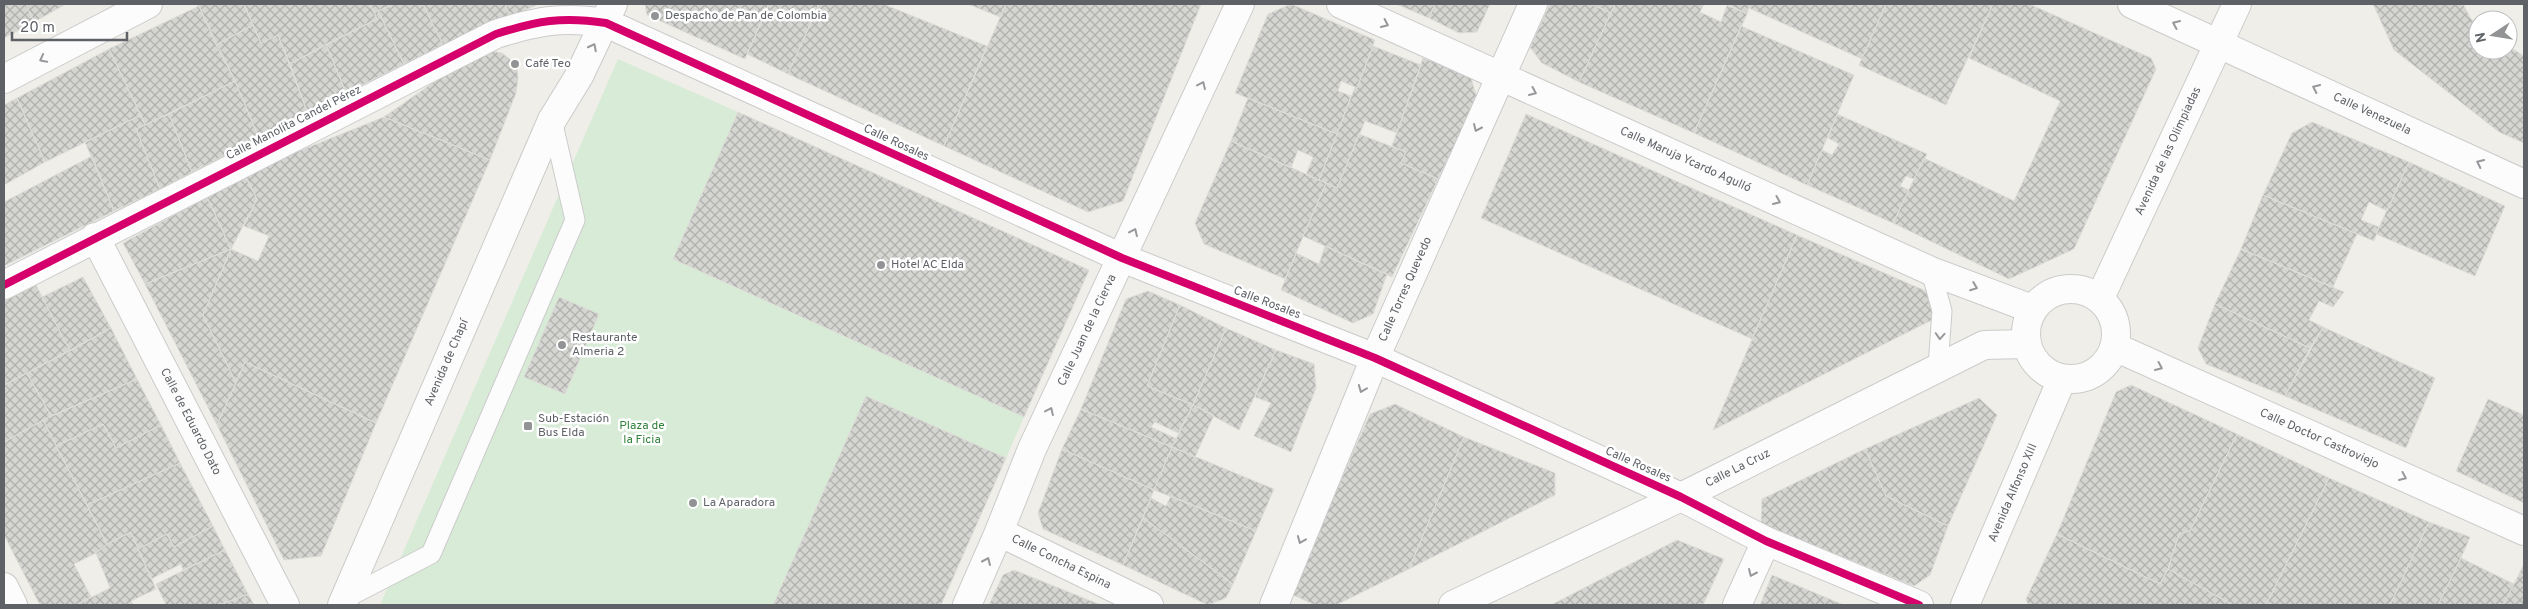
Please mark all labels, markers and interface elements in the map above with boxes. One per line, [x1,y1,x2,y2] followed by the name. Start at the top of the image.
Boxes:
[665,8,827,24] place label: Despacho de Pan de Colombia
[12,10,128,42] scale bar
[649,10,661,22] marker: Despacho de Pan de Colombia
[2468,10,2518,60] north arrow
[1380,18,1389,29] one-way arrow
[20,19,55,38] text: 20 m
[2172,19,2181,30] one-way arrow
[2472,31,2491,44] text: N
[587,43,597,52] one-way arrow
[39,53,48,63] one-way arrow
[525,56,571,72] place label: Café Teo
[509,58,521,70] marker: Café Teo
[1196,81,1207,90] one-way arrow
[224,82,364,164] street label: Calle Manolita Candel Pérez
[2132,84,2205,218] street label: Avenida de las Olimpiadas
[2313,84,2322,94] one-way arrow
[1528,86,1537,96] one-way arrow
[2330,89,2414,139] street label: Calle Venezuela
[861,121,931,165] street label: Calle Rosales
[1472,123,1483,132] one-way arrow
[1617,123,1754,197] street label: Calle Maruja Ycardo Agulló
[2476,159,2485,170] one-way arrow
[1772,195,1781,206] one-way arrow
[1127,228,1138,237] one-way arrow
[1375,234,1436,344] street label: Calle Torres Quevedo
[891,257,964,273] place label: Hotel AC Elda
[875,259,887,271] marker: Hotel AC Elda
[1054,272,1121,389] street label: Calle Juan de la Cierva
[1969,281,1978,291] one-way arrow
[1231,283,1303,323] street label: Calle Rosales
[421,316,473,409] street label: Avenida de Chapí
[572,330,637,360] place label: Restaurante Almeria 2
[1935,332,1946,340] one-way arrow
[556,339,568,351] marker: Restaurante Almeria 2
[2154,361,2163,372] one-way arrow
[156,366,225,478] street label: Calle de Eduardo Dato
[1358,384,1368,393] one-way arrow
[2257,405,2382,473] street label: Calle Doctor Castroviejo
[1043,407,1054,416] one-way arrow
[538,411,609,441] place label: Sub-Estación Bus Elda
[619,418,665,448] park label: Plaza de la Ficia
[522,420,534,432] marker: Sub-Estación Bus Elda
[1985,441,2041,545] street label: Avenida Alfonso XIII
[1602,443,1674,487] street label: Calle Rosales
[1703,445,1773,491] street label: Calle La Cruz
[2398,470,2407,481] one-way arrow
[703,495,775,511] place label: La Aparadora
[687,497,699,509] marker: La Aparadora
[1009,531,1113,593] street label: Calle Concha Espina
[1297,535,1307,543] one-way arrow
[980,557,991,566] one-way arrow
[1748,568,1758,577] one-way arrow

